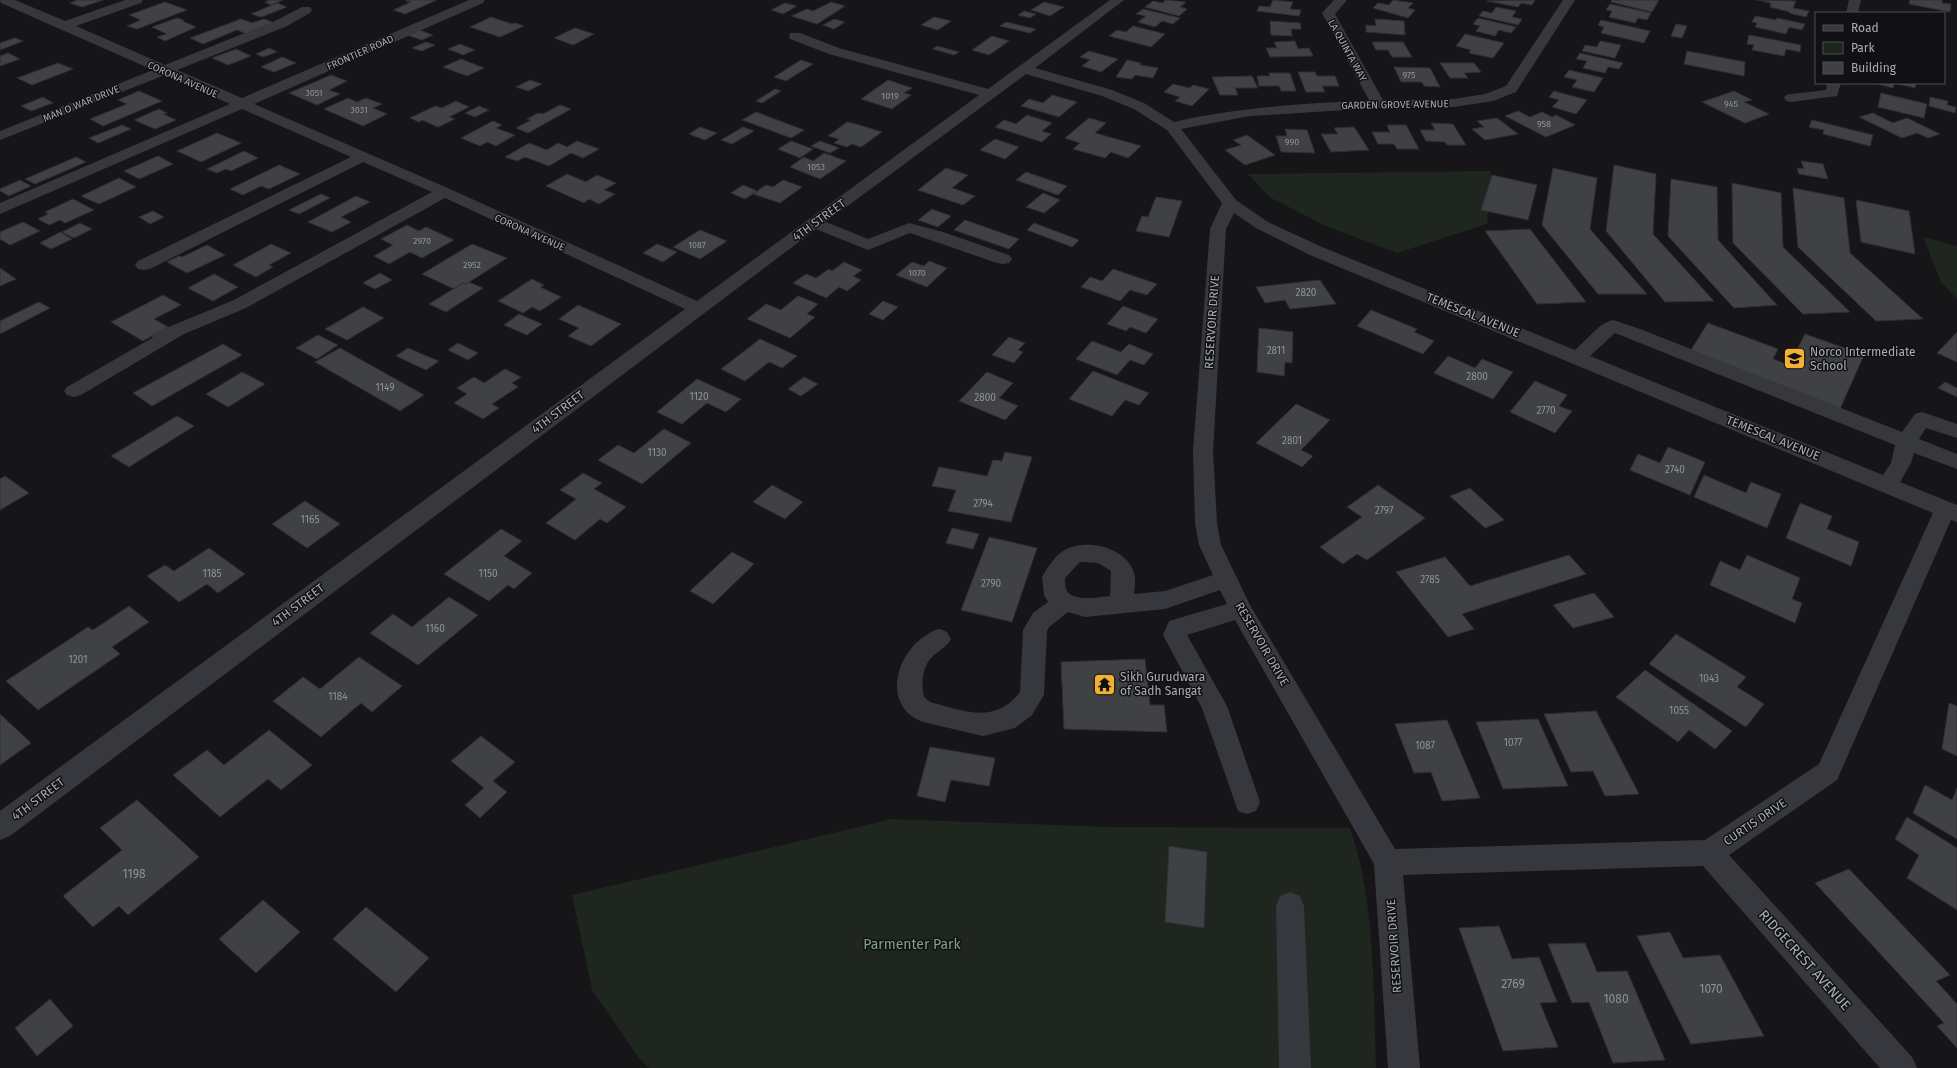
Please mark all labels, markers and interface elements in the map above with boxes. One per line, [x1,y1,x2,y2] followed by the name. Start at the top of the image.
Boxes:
[1815,12,1945,84] legend
[1325,18,1369,84] street label: LA QUINTA WAY
[1851,21,1879,35] text: Road
[325,33,396,73] street label: FRONTIER ROAD
[1851,41,1875,55] text: Park
[146,59,220,101] street label: CORONA AVENUE
[1851,61,1897,75] text: Building
[1403,70,1416,80] house number: 975
[41,83,121,125] street label: MAN O WAR DRIVE
[305,88,323,98] house number: 3051
[881,91,899,101] house number: 1019
[1341,98,1449,112] street label: GARDEN GROVE AVENUE
[1724,99,1738,109] house number: 945
[350,105,368,115] house number: 3031
[1537,119,1551,129] house number: 958
[1285,137,1299,147] house number: 990
[807,162,825,172] house number: 1053
[790,196,849,244] street label: 4TH STREET
[493,212,567,254] street label: CORONA AVENUE
[413,236,431,246] house number: 2970
[688,240,706,250] house number: 1087
[463,260,481,270] house number: 2952
[908,268,926,278] house number: 1070
[1202,275,1222,369] street label: RESERVOIR DRIVE
[1296,287,1317,299] house number: 2820
[1424,290,1522,340] street label: TEMESCAL AVENUE
[1267,345,1285,357] house number: 2811
[1810,345,1916,373] place label: Norco Intermediate School
[1781,346,1807,372] school or university icon: Norco Intermediate School
[1466,371,1488,383] house number: 2800
[376,382,394,394] house number: 1149
[529,387,588,436] street label: 4TH STREET
[689,391,709,403] house number: 1120
[974,392,996,404] house number: 2800
[1536,405,1556,417] house number: 2770
[1724,413,1822,463] street label: TEMESCAL AVENUE
[1282,435,1302,447] house number: 2801
[647,447,667,459] house number: 1130
[1665,464,1685,476] house number: 2740
[973,498,993,510] house number: 2794
[1375,505,1394,517] house number: 2797
[301,514,319,526] house number: 1165
[202,568,222,580] house number: 1185
[478,568,498,580] house number: 1150
[1420,574,1440,586] house number: 2785
[981,578,1001,590] house number: 2790
[269,580,328,629] street label: 4TH STREET
[1232,600,1292,688] street label: RESERVOIR DRIVE
[425,623,445,635] house number: 1160
[69,654,87,666] house number: 1201
[1120,670,1205,698] place label: Sikh Gurudwara of Sadh Sangat
[1092,671,1118,697] temple icon: Sikh Gurudwara of Sadh Sangat
[1699,673,1719,685] house number: 1043
[328,691,348,703] house number: 1184
[1669,705,1689,717] house number: 1055
[1504,737,1523,749] house number: 1077
[1415,740,1435,752] house number: 1087
[9,774,68,823] street label: 4TH STREET
[1721,796,1789,848] street label: CURTIS DRIVE
[122,867,146,881] house number: 1198
[1384,899,1404,993] street label: RESERVOIR DRIVE
[1755,907,1854,1014] street label: RIDGECREST AVENUE
[863,936,962,953] park label: Parmenter Park
[1501,977,1525,991] house number: 2769
[1699,982,1723,996] house number: 1070
[1603,992,1629,1006] house number: 1080

